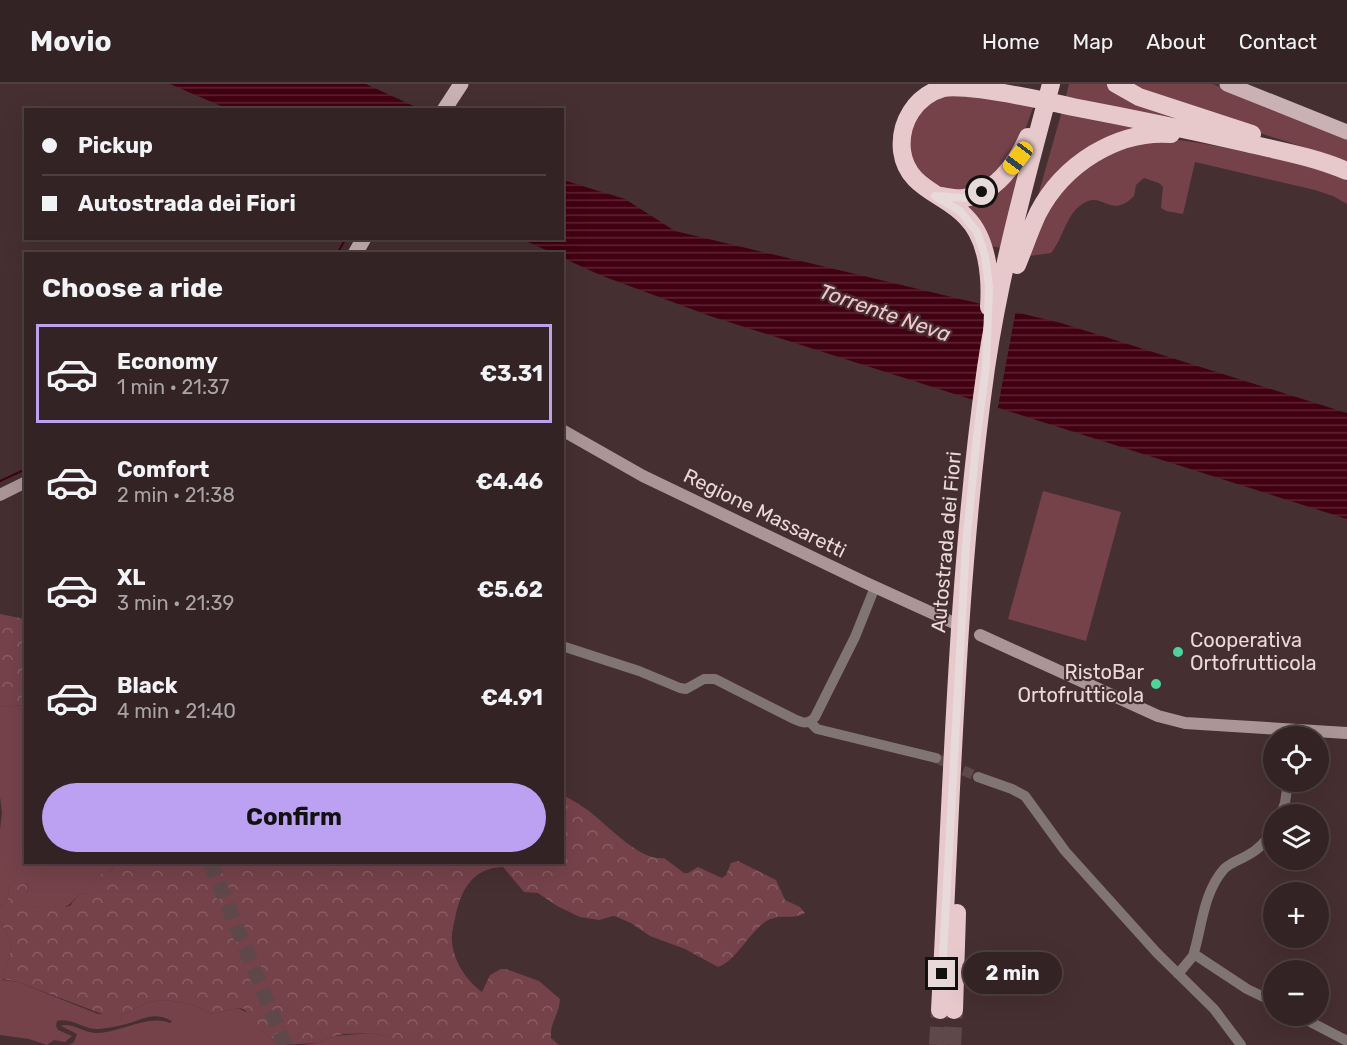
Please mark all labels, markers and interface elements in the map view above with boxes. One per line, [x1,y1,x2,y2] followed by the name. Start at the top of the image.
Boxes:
[30,25,112,58] text: Movio
[982,29,1039,54] text: Home
[1072,29,1113,54] text: Map
[1146,29,1206,54] text: About
[1239,29,1317,54] text: Contact
[78,132,153,159] text: Pickup
[1000,138,1036,178] car
[968,178,995,205] route start
[78,190,296,217] text: Autostrada dei Fiori
[42,272,223,304] text: Choose a ride
[816,278,954,347] water label: Torrente Neva
[45,347,99,401] icon: car
[117,348,218,375] text: Economy
[480,360,543,387] text: €3.31
[117,375,229,399] text: 1 min · 21:37
[926,450,966,634] street label: Autostrada dei Fiori
[45,455,99,509] icon: car
[117,456,209,483] text: Comfort
[680,463,850,563] street label: Regione Massaretti
[475,468,543,495] text: €4.46
[117,483,235,507] text: 2 min · 21:38
[45,563,99,617] icon: car
[117,564,145,591] text: XL
[477,576,543,603] text: €5.62
[117,591,234,615] text: 3 min · 21:39
[1190,628,1317,675] place label: Cooperativa Ortofrutticola
[1171,645,1185,659] marker: Cooperativa Ortofrutticola
[1017,660,1144,707] place label: RistoBar Ortofrutticola
[45,671,99,725] icon: car
[117,672,178,699] text: Black
[1149,677,1163,691] marker: RistoBar Ortofrutticola
[480,684,543,711] text: €4.91
[117,699,236,723] text: 4 min · 21:40
[1263,726,1329,1026] map controls
[1263,726,1329,792] button: locate
[42,783,546,852] button: Confirm
[1263,804,1329,870] button: layers
[1263,882,1329,948] button: +
[963,953,1062,995] callout: 2 min
[928,960,955,987] route end
[1263,960,1329,1026] button: −
[985,961,1040,985] text: 2 min

